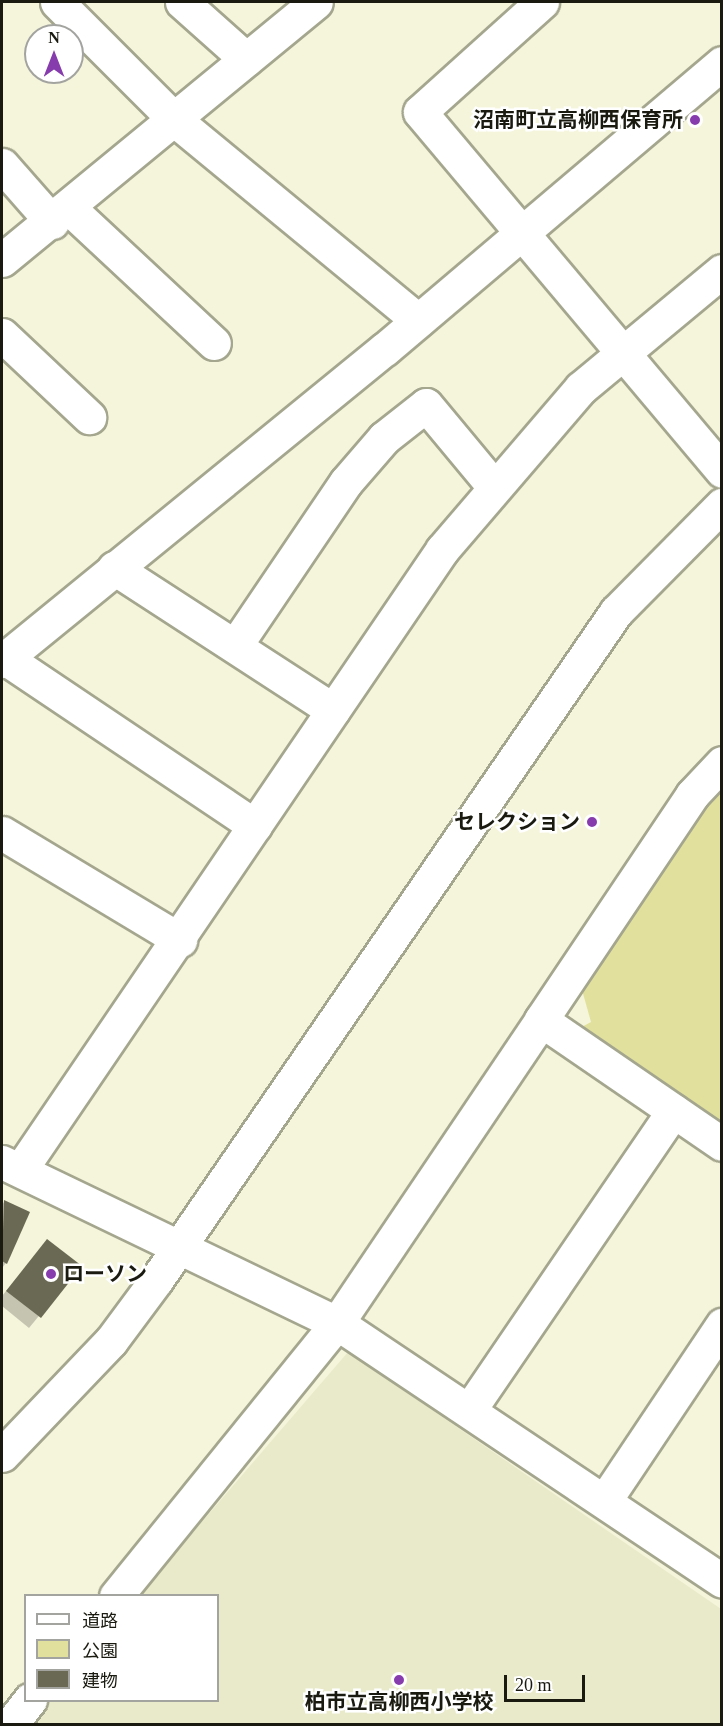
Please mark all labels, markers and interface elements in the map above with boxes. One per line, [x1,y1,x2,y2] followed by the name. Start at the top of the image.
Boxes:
[24,24,84,84] north arrow
[48,29,60,46] text: N
[473,107,683,133] place label: 沼南町立高柳西保育所
[688,113,702,127] marker: 沼南町立高柳西保育所
[454,809,580,835] place label: セレクション
[585,815,599,829] marker: セレクション
[63,1261,147,1287] place label: ローソン
[44,1267,58,1281] marker: ローソン
[24,1594,219,1702] legend
[82,1611,118,1631] text: 道路
[82,1641,118,1661] text: 公園
[507,1663,588,1701] scale bar
[82,1671,118,1691] text: 建物
[392,1673,406,1687] marker: 柏市立高柳西小学校
[515,1675,552,1695] text: 20 m
[305,1689,493,1715] place label: 柏市立高柳西小学校

